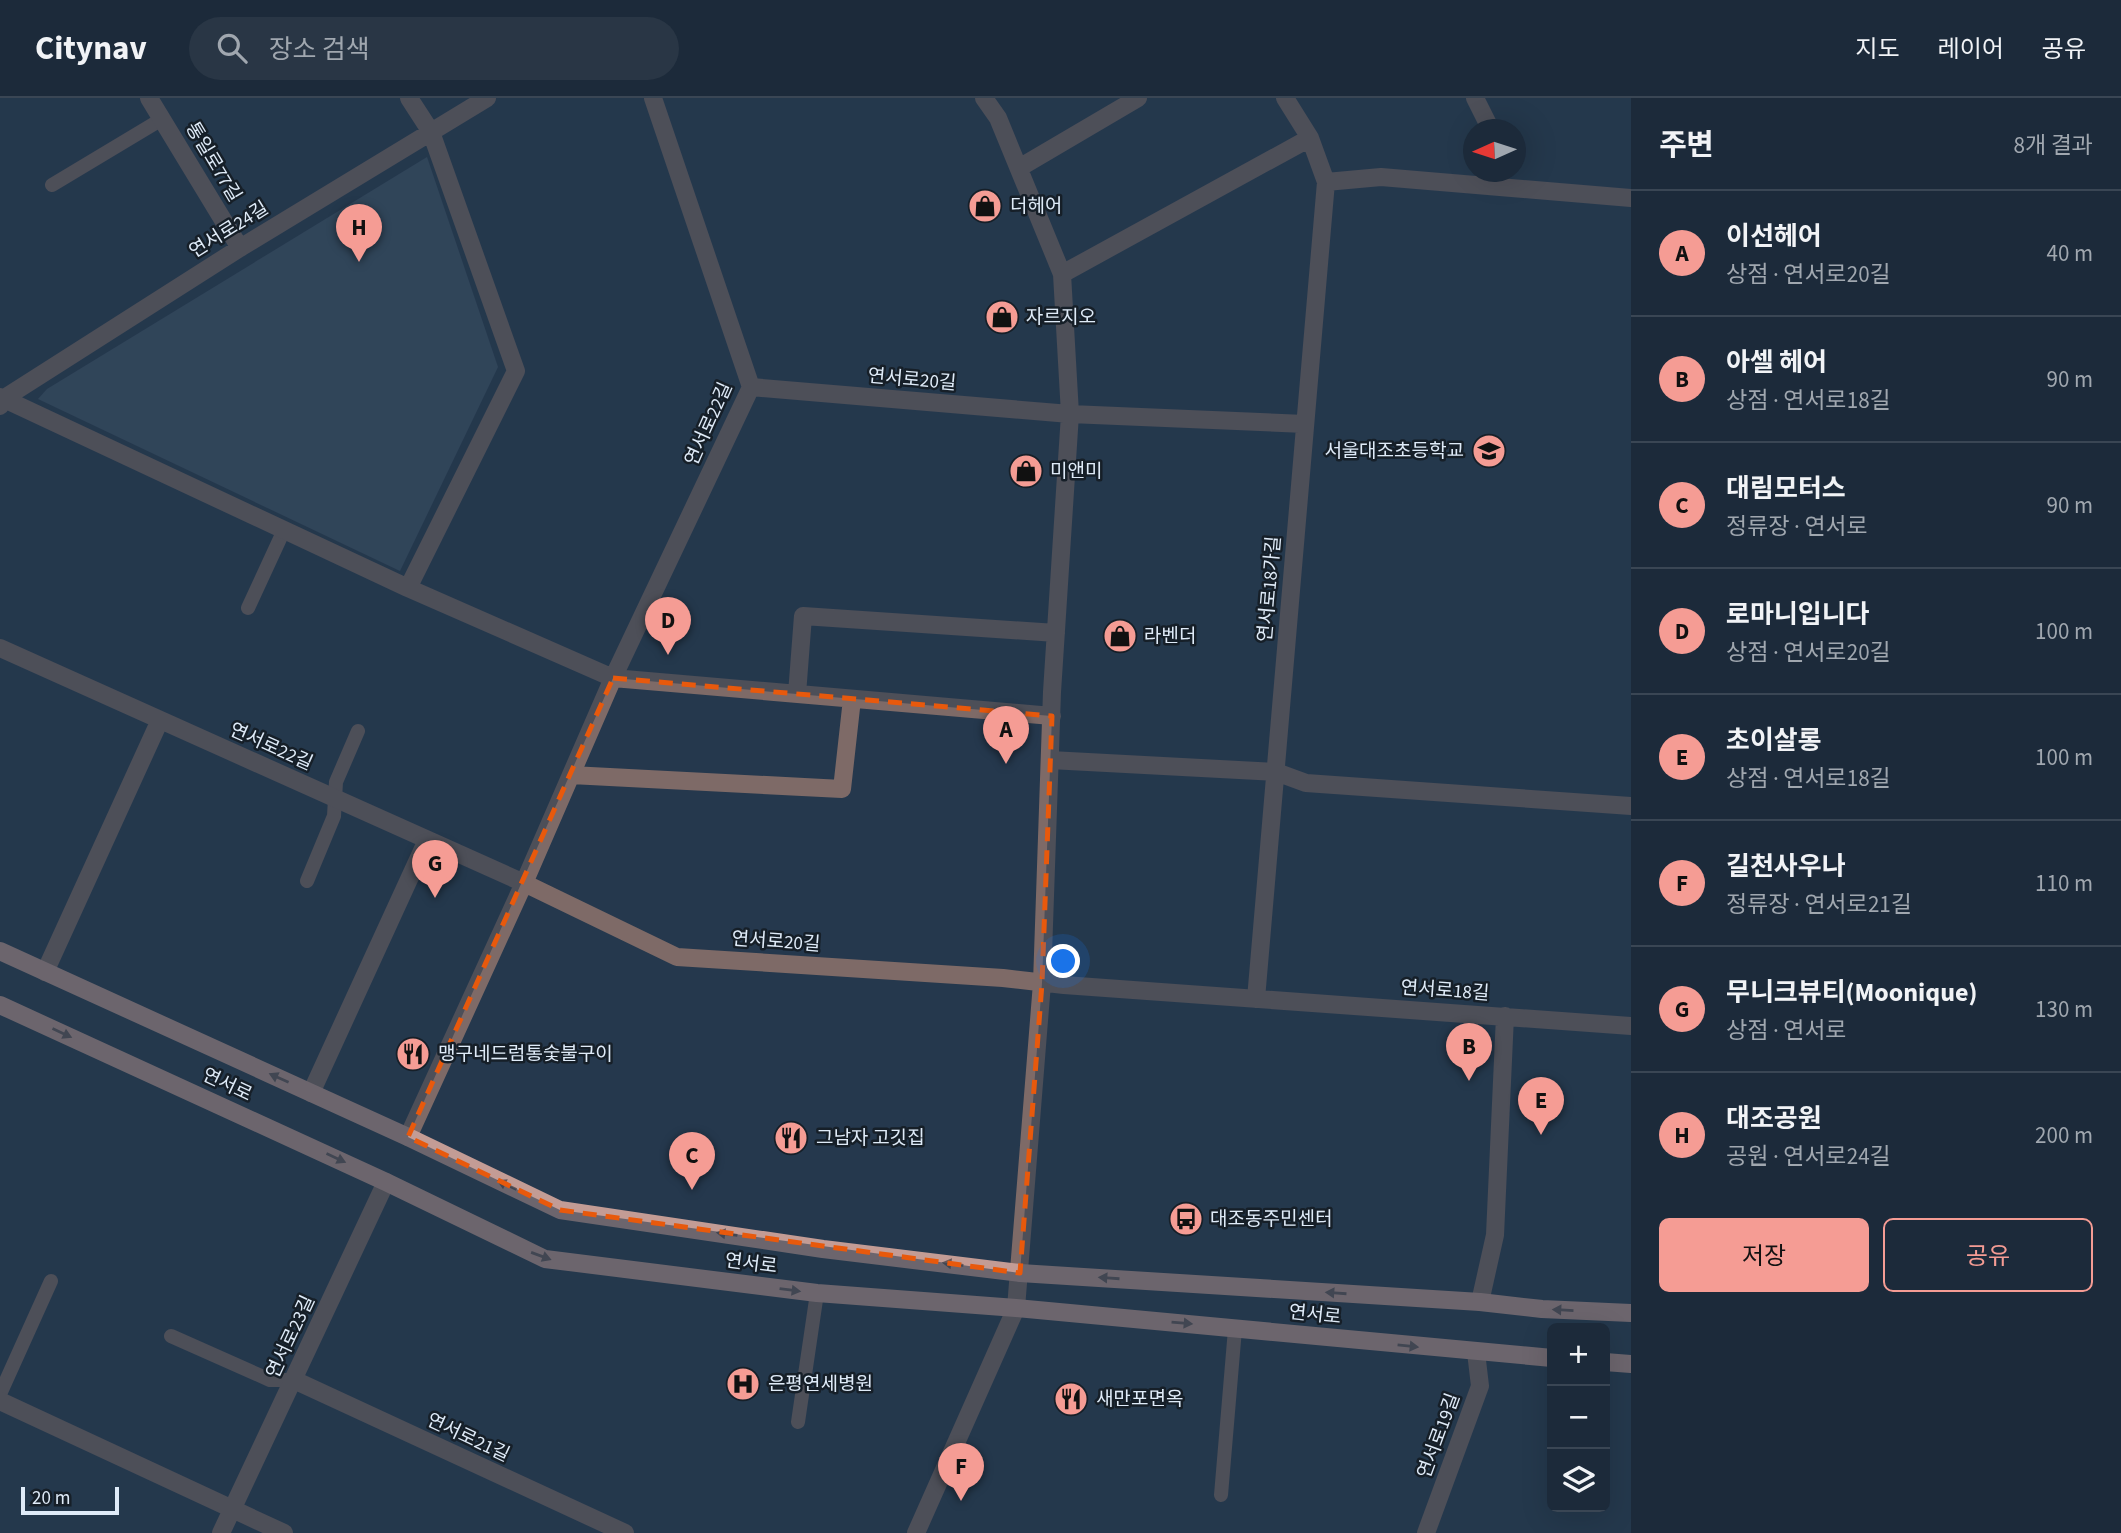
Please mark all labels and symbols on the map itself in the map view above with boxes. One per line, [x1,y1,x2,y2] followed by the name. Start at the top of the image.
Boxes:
[179,117,247,207] street label: 통일로77길
[1463,119,1526,182] north arrow
[966,187,1004,225] shop icon: 더헤어
[1010,193,1062,220] place label: 더헤어
[184,195,274,265] street label: 연서로24길
[336,204,382,262] pin: H
[983,298,1021,336] shop icon: 자르지오
[1026,304,1096,331] place label: 자르지오
[867,363,957,397] street label: 연서로20길
[679,378,739,470] street label: 연서로22길
[1470,432,1508,470] school or university icon: 서울대조초등학교
[1324,438,1464,465] place label: 서울대조초등학교
[1007,452,1045,490] shop icon: 미앤미
[1050,458,1102,485] place label: 미앤미
[1252,535,1288,643] street label: 연서로18가길
[645,597,691,655] pin: D
[1101,617,1139,655] shop icon: 라벤더
[1144,623,1196,650] place label: 라벤더
[983,706,1029,764] pin: A
[225,717,317,777] street label: 연서로22길
[412,840,458,898] pin: G
[731,925,821,959] street label: 연서로20길
[1046,944,1080,978] your location
[1400,974,1490,1008] street label: 연서로18길
[1446,1023,1492,1081] pin: B
[52,1027,72,1039] one-way arrow
[394,1035,432,1073] restaurant icon: 맹구네드럼통숯불구이
[438,1041,613,1068] place label: 맹구네드럼통숯불구이
[198,1062,256,1108] street label: 연서로
[268,1072,289,1083] one-way arrow
[1518,1077,1564,1135] pin: E
[772,1119,810,1157] restaurant icon: 그남자 고깃집
[816,1125,925,1152] place label: 그남자 고깃집
[669,1132,715,1190] pin: C
[326,1153,346,1164] one-way arrow
[497,1179,517,1190] one-way arrow
[1167,1200,1205,1238] bus stop icon: 대조동주민센터
[1210,1206,1332,1233] place label: 대조동주민센터
[716,1229,738,1240] one-way arrow
[723,1247,779,1281] street label: 연서로
[531,1251,552,1262] one-way arrow
[941,1258,963,1269] one-way arrow
[1098,1273,1120,1284] one-way arrow
[779,1284,801,1295] one-way arrow
[1325,1287,1347,1298] one-way arrow
[260,1291,322,1383] street label: 연서로23길
[1288,1299,1342,1331] street label: 연서로
[1552,1304,1574,1315] one-way arrow
[1171,1318,1193,1329] one-way arrow
[1397,1340,1419,1351] one-way arrow
[724,1365,762,1403] hospital icon: 은평연세병원
[768,1371,873,1398] place label: 은평연세병원
[1052,1380,1090,1418] restaurant icon: 새만포면옥
[1096,1386,1183,1413] place label: 새만포면옥
[1411,1390,1467,1482] street label: 연서로19길
[422,1407,514,1469] street label: 연서로21길
[938,1443,984,1501] pin: F
[21,1484,119,1516] scale bar

